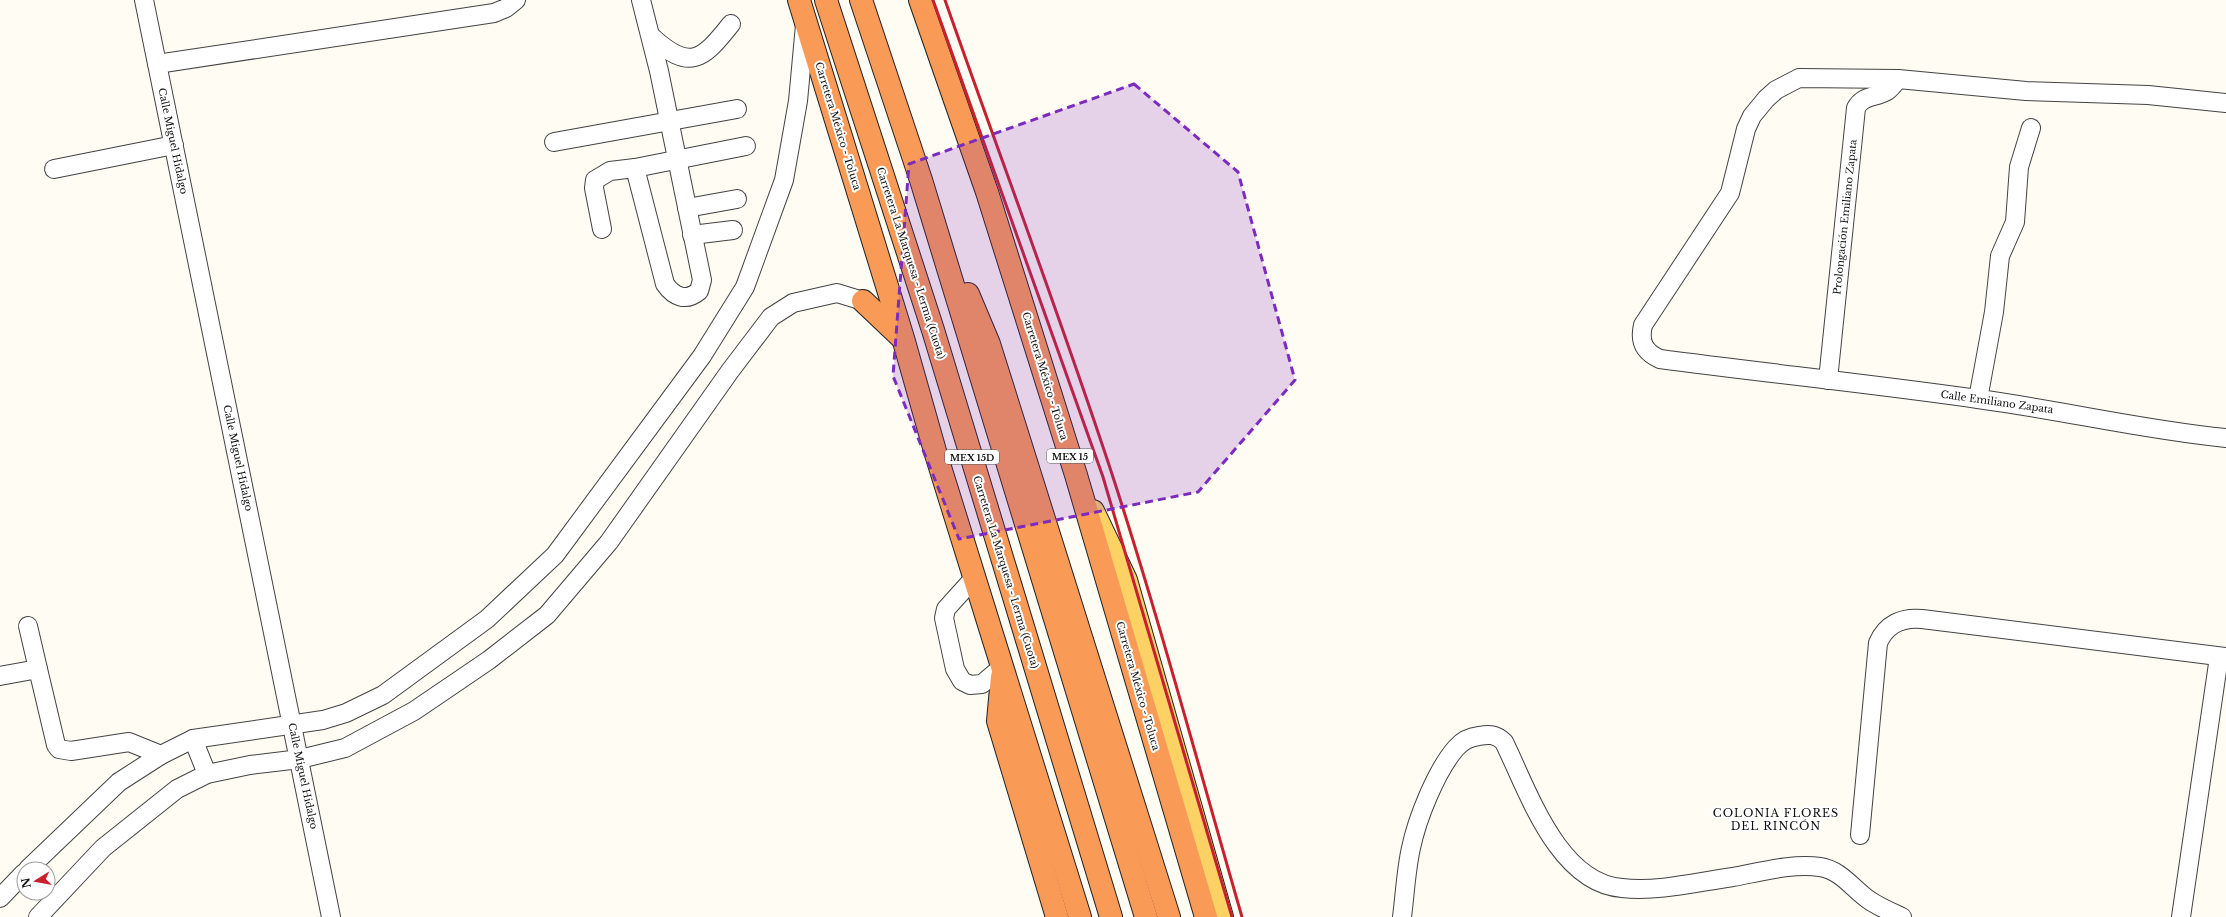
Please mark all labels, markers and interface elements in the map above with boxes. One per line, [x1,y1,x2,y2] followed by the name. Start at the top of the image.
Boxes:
[812,60,864,192] street label: Carretera México - Toluca
[155,87,191,196] street label: Calle Miguel Hidalgo
[1830,138,1860,295] street label: Prolongación Emiliano Zapata
[874,165,948,361] street label: Carretera La Marquesa - Lerma (Cuota)
[1019,310,1071,442] street label: Carretera México - Toluca
[1940,388,2055,416] street label: Calle Emiliano Zapata
[220,404,256,513] street label: Calle Miguel Hidalgo
[1047,449,1093,463] road number: MEX 15
[945,450,999,464] road number: MEX 15D
[970,474,1042,670] street label: Carretera La Marquesa - Lerma (Cuota)
[1113,620,1163,752] street label: Carretera México - Toluca
[285,722,321,831] street label: Calle Miguel Hidalgo
[1713,806,1839,833] district label: COLONIA FLORES DEL RINCÓN
[16,861,56,901] north arrow
[18,876,34,889] text: N

